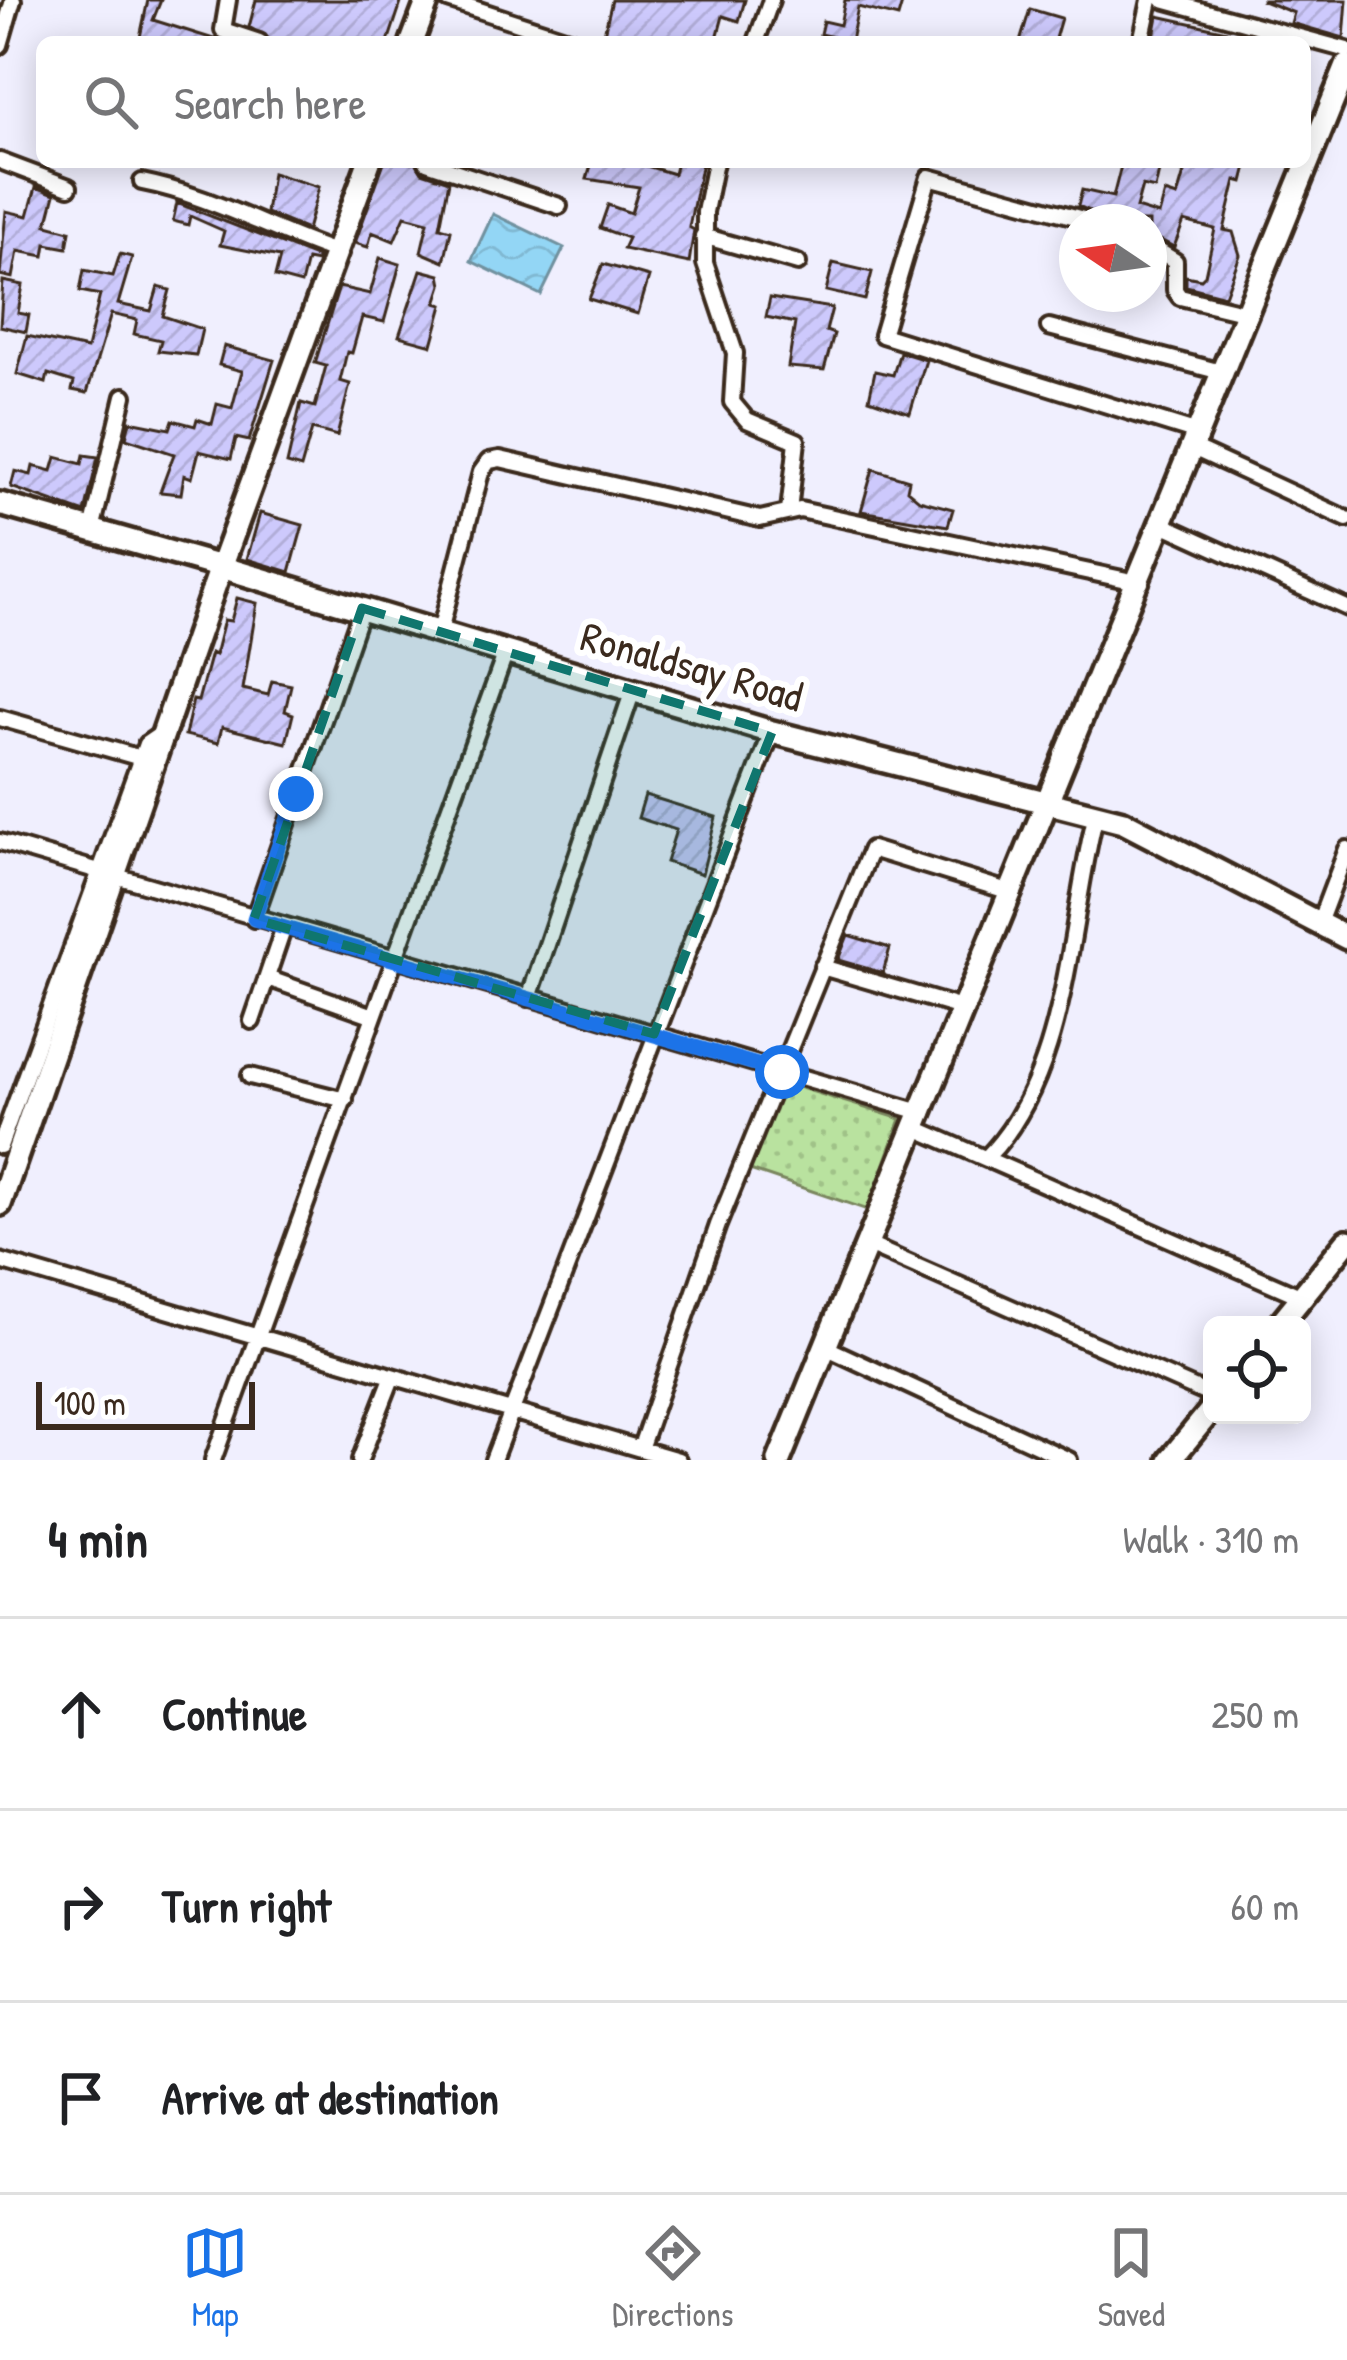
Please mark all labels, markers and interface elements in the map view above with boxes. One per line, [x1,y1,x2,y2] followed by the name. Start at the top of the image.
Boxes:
[36,36,1311,168] search box
[78,69,144,135] icon: search
[174,72,366,133] text: Search here
[1059,204,1167,312] north arrow
[575,607,810,724] street label: Ronaldsay Road
[269,767,323,821] route end
[755,1045,809,1099] route start
[1203,1316,1311,1424] map controls
[1203,1316,1311,1424] button: locate
[36,1376,255,1429] scale bar
[54,1381,126,1425] text: 100 m
[48,1504,148,1573] text: 4 min
[1123,1512,1299,1565] text: Walk · 310 m
[48,1681,114,1747] icon: ahead
[162,1683,307,1744] text: Continue
[1211,1687,1299,1740] text: 250 m
[48,1873,114,1939] icon: right
[162,1875,331,1936] text: Turn right
[1230,1879,1299,1932] text: 60 m
[48,2065,114,2131] icon: arrive
[162,2067,499,2128] text: Arrive at destination
[182,2220,248,2336] tab: Map
[612,2220,734,2336] tab: Directions
[1098,2220,1165,2336] tab: Saved

